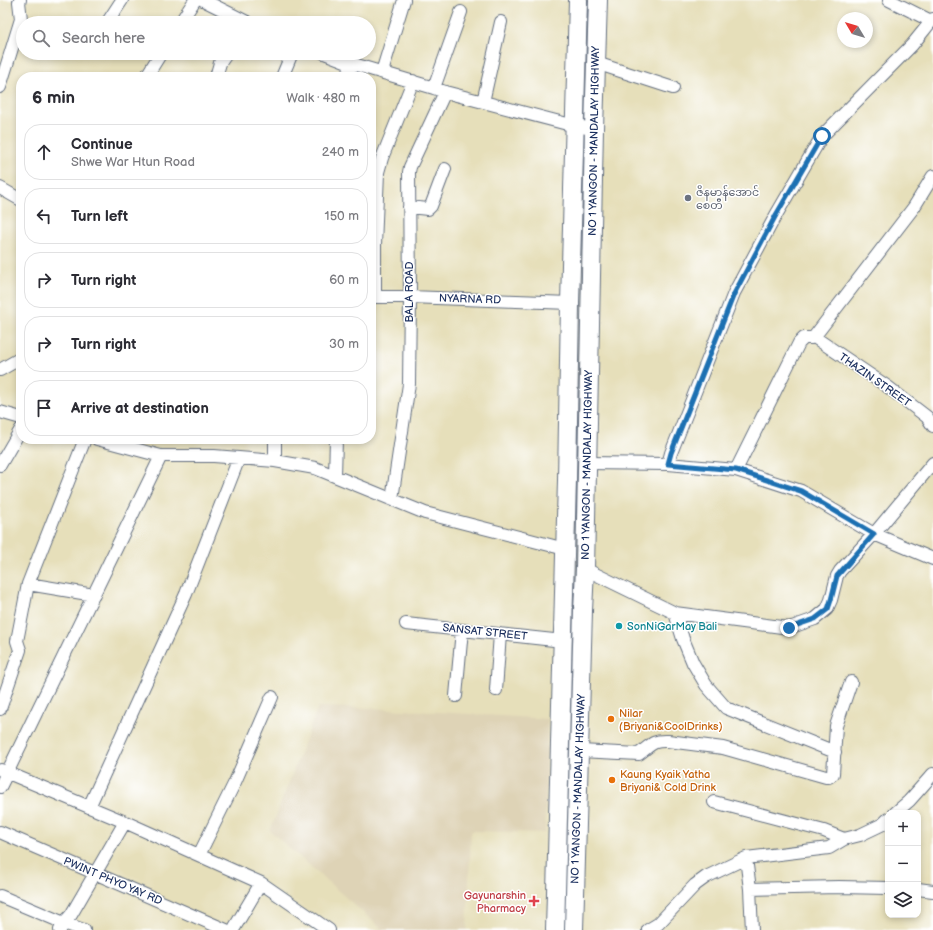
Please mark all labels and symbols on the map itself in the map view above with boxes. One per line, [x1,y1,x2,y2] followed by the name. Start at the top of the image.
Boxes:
[837,12,873,48] north arrow
[586,45,602,236] street label: NO 1 YANGON - MANDALAY HIGHWAY
[813,127,831,145] route start
[696,185,759,212] place label: ဇိနမာန်အောင် စေတီ
[683,193,693,203] marker: ဇိနမာန်အောင် စေတီ
[403,262,416,322] street label: BALA ROAD
[439,291,501,307] street label: NYARNA RD
[837,350,914,410] street label: THAZIN STREET
[579,369,595,560] street label: NO 1 YANGON - MANDALAY HIGHWAY
[780,619,798,637] route end
[627,620,717,633] place label: SonNiGarMay Bali
[442,621,528,643] street label: SANSAT STREET
[614,621,624,631] marker: SonNiGarMay Bali
[568,693,588,884] street label: NO 1 YANGON - MANDALAY HIGHWAY
[619,707,722,733] place label: Nilar (Briyani&CoolDrinks)
[606,714,616,724] marker: Nilar (Briyani&CoolDrinks)
[620,768,717,794] place label: Kaung Kyaik Yatha Briyani& Cold Drink
[607,775,617,785] marker: Kaung Kyaik Yatha Briyani& Cold Drink
[62,854,164,908] street label: PWINT PHYO YAY RD
[464,889,526,915] place label: Gayunarshin Pharmacy
[529,896,539,906] marker: Gayunarshin Pharmacy

